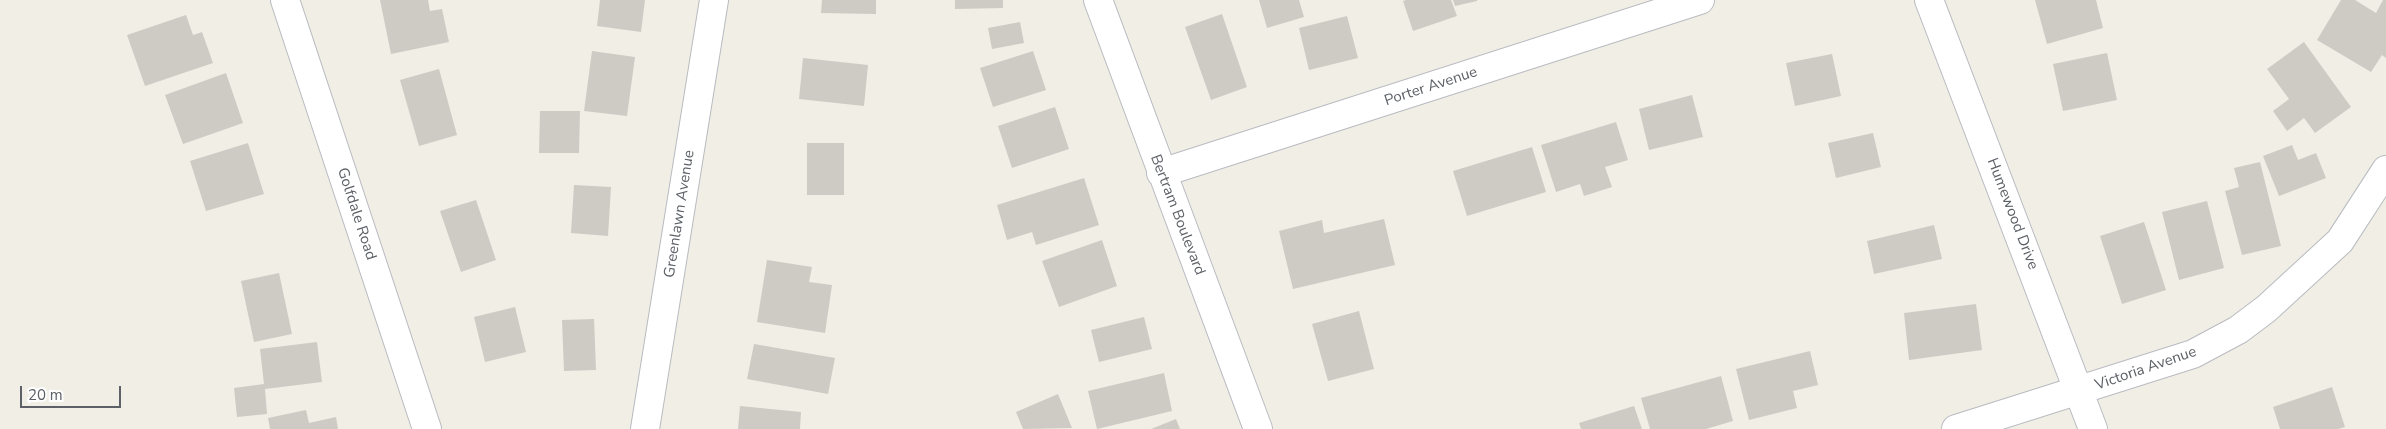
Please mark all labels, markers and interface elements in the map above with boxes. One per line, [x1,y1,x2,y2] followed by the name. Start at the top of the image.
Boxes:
[1382,64,1480,110] street label: Porter Avenue
[661,149,699,279] street label: Greenlawn Avenue
[1146,152,1208,278] street label: Bertram Boulevard
[1982,156,2042,272] street label: Humewood Drive
[333,166,379,262] street label: Golfdale Road
[2093,343,2199,395] street label: Victoria Avenue
[22,376,124,408] scale bar
[28,385,63,405] text: 20 m

